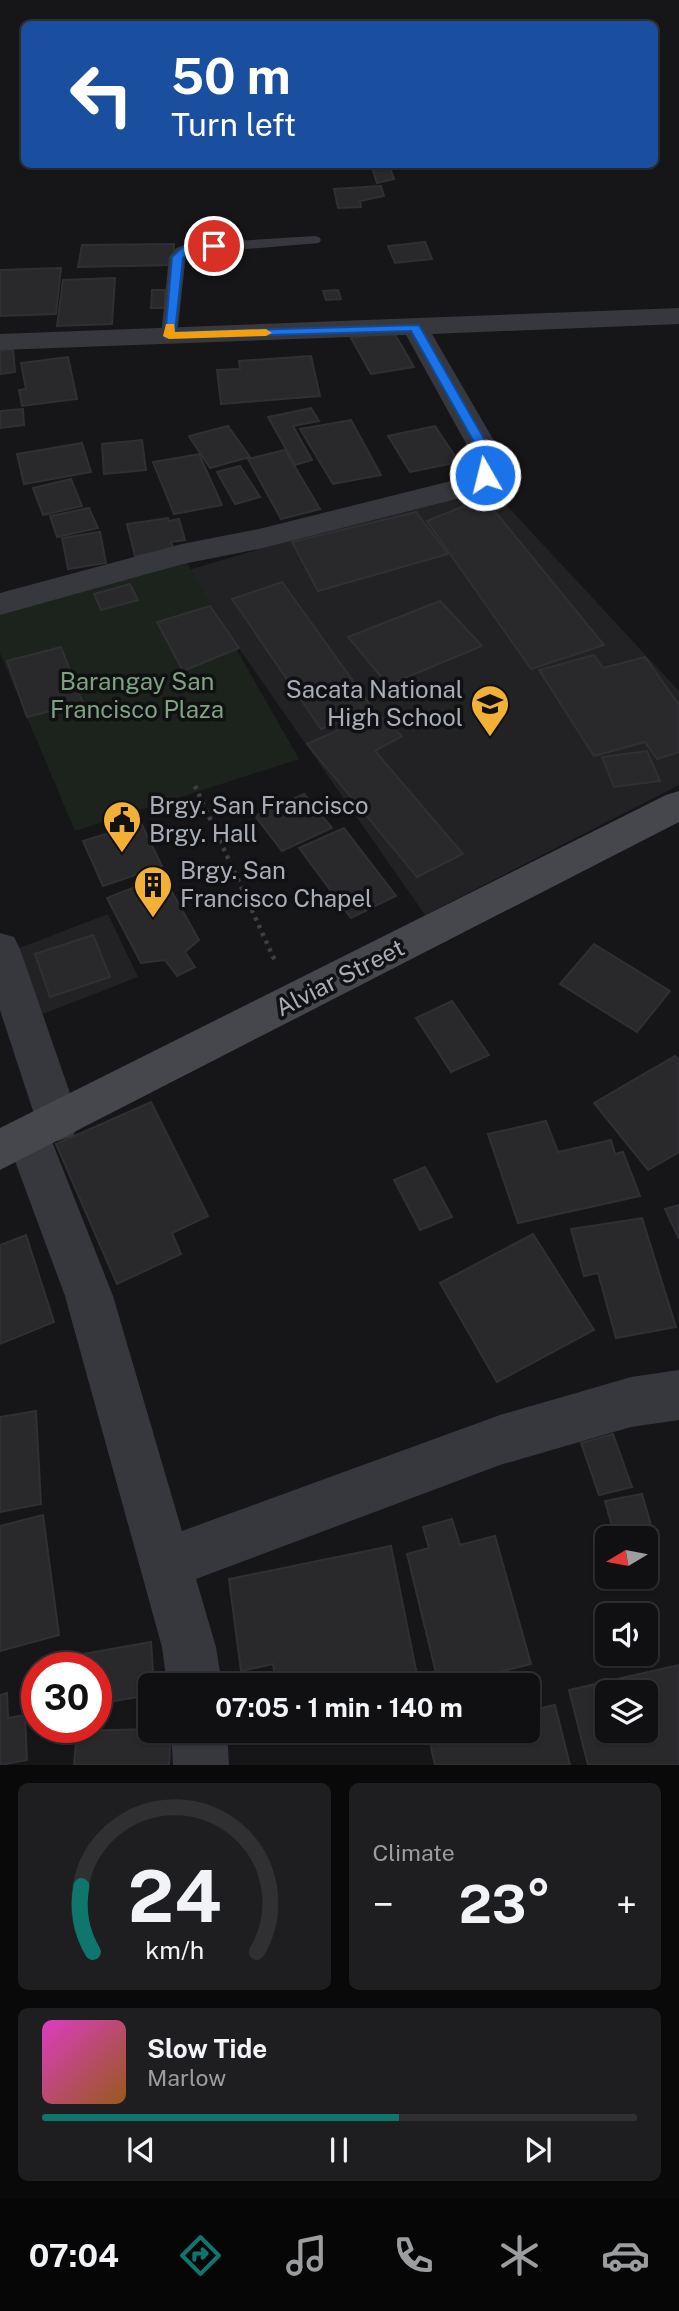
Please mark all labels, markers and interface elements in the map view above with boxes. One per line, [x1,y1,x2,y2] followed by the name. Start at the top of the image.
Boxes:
[171,47,291,105] text: 50 m
[56,49,147,140] icon: left
[171,106,296,143] text: Turn left
[184,216,244,276] pin
[195,227,233,265] icon: arrive
[448,438,522,512] position arrow
[50,667,224,723] park label: Barangay San Francisco Plaza
[286,675,463,731] place label: Sacata National High School
[469,683,511,738] school or university icon: Sacata National High School
[149,791,369,847] place label: Brgy. San Francisco Brgy. Hall
[101,799,143,854] public building icon: Brgy. San Francisco Brgy. Hall
[180,856,372,912] place label: Brgy. San Francisco Chapel
[132,864,174,919] building icon: Brgy. San Francisco Chapel
[271,933,408,1021] street label: Alviar Street
[595,1526,658,1589] north arrow
[595,1526,658,1743] map controls
[595,1603,658,1666] button: sound
[21,1652,112,1743] speed limit sign: 30
[595,1680,658,1743] button: layers
[215,1692,463,1723] text: 07:05 · 1 min · 140 m
[373,1839,455,1866] text: Climate
[127,1854,221,1939] text: 24
[459,1874,551,1935] text: 23°
[373,1882,394,1927] text: −
[616,1882,637,1927] text: +
[145,1935,204,1965] text: km/h
[147,2033,267,2064] text: Slow Tide
[147,2064,226,2091] text: Marlow
[122,2131,160,2169] icon: previous
[320,2131,358,2169] icon: pause
[519,2131,557,2169] icon: next
[176,2231,225,2280] icon: directions
[282,2231,331,2280] icon: music
[389,2231,438,2280] icon: phone
[495,2231,544,2280] icon: climate
[601,2231,650,2280] icon: car
[29,2237,119,2274] text: 07:04

